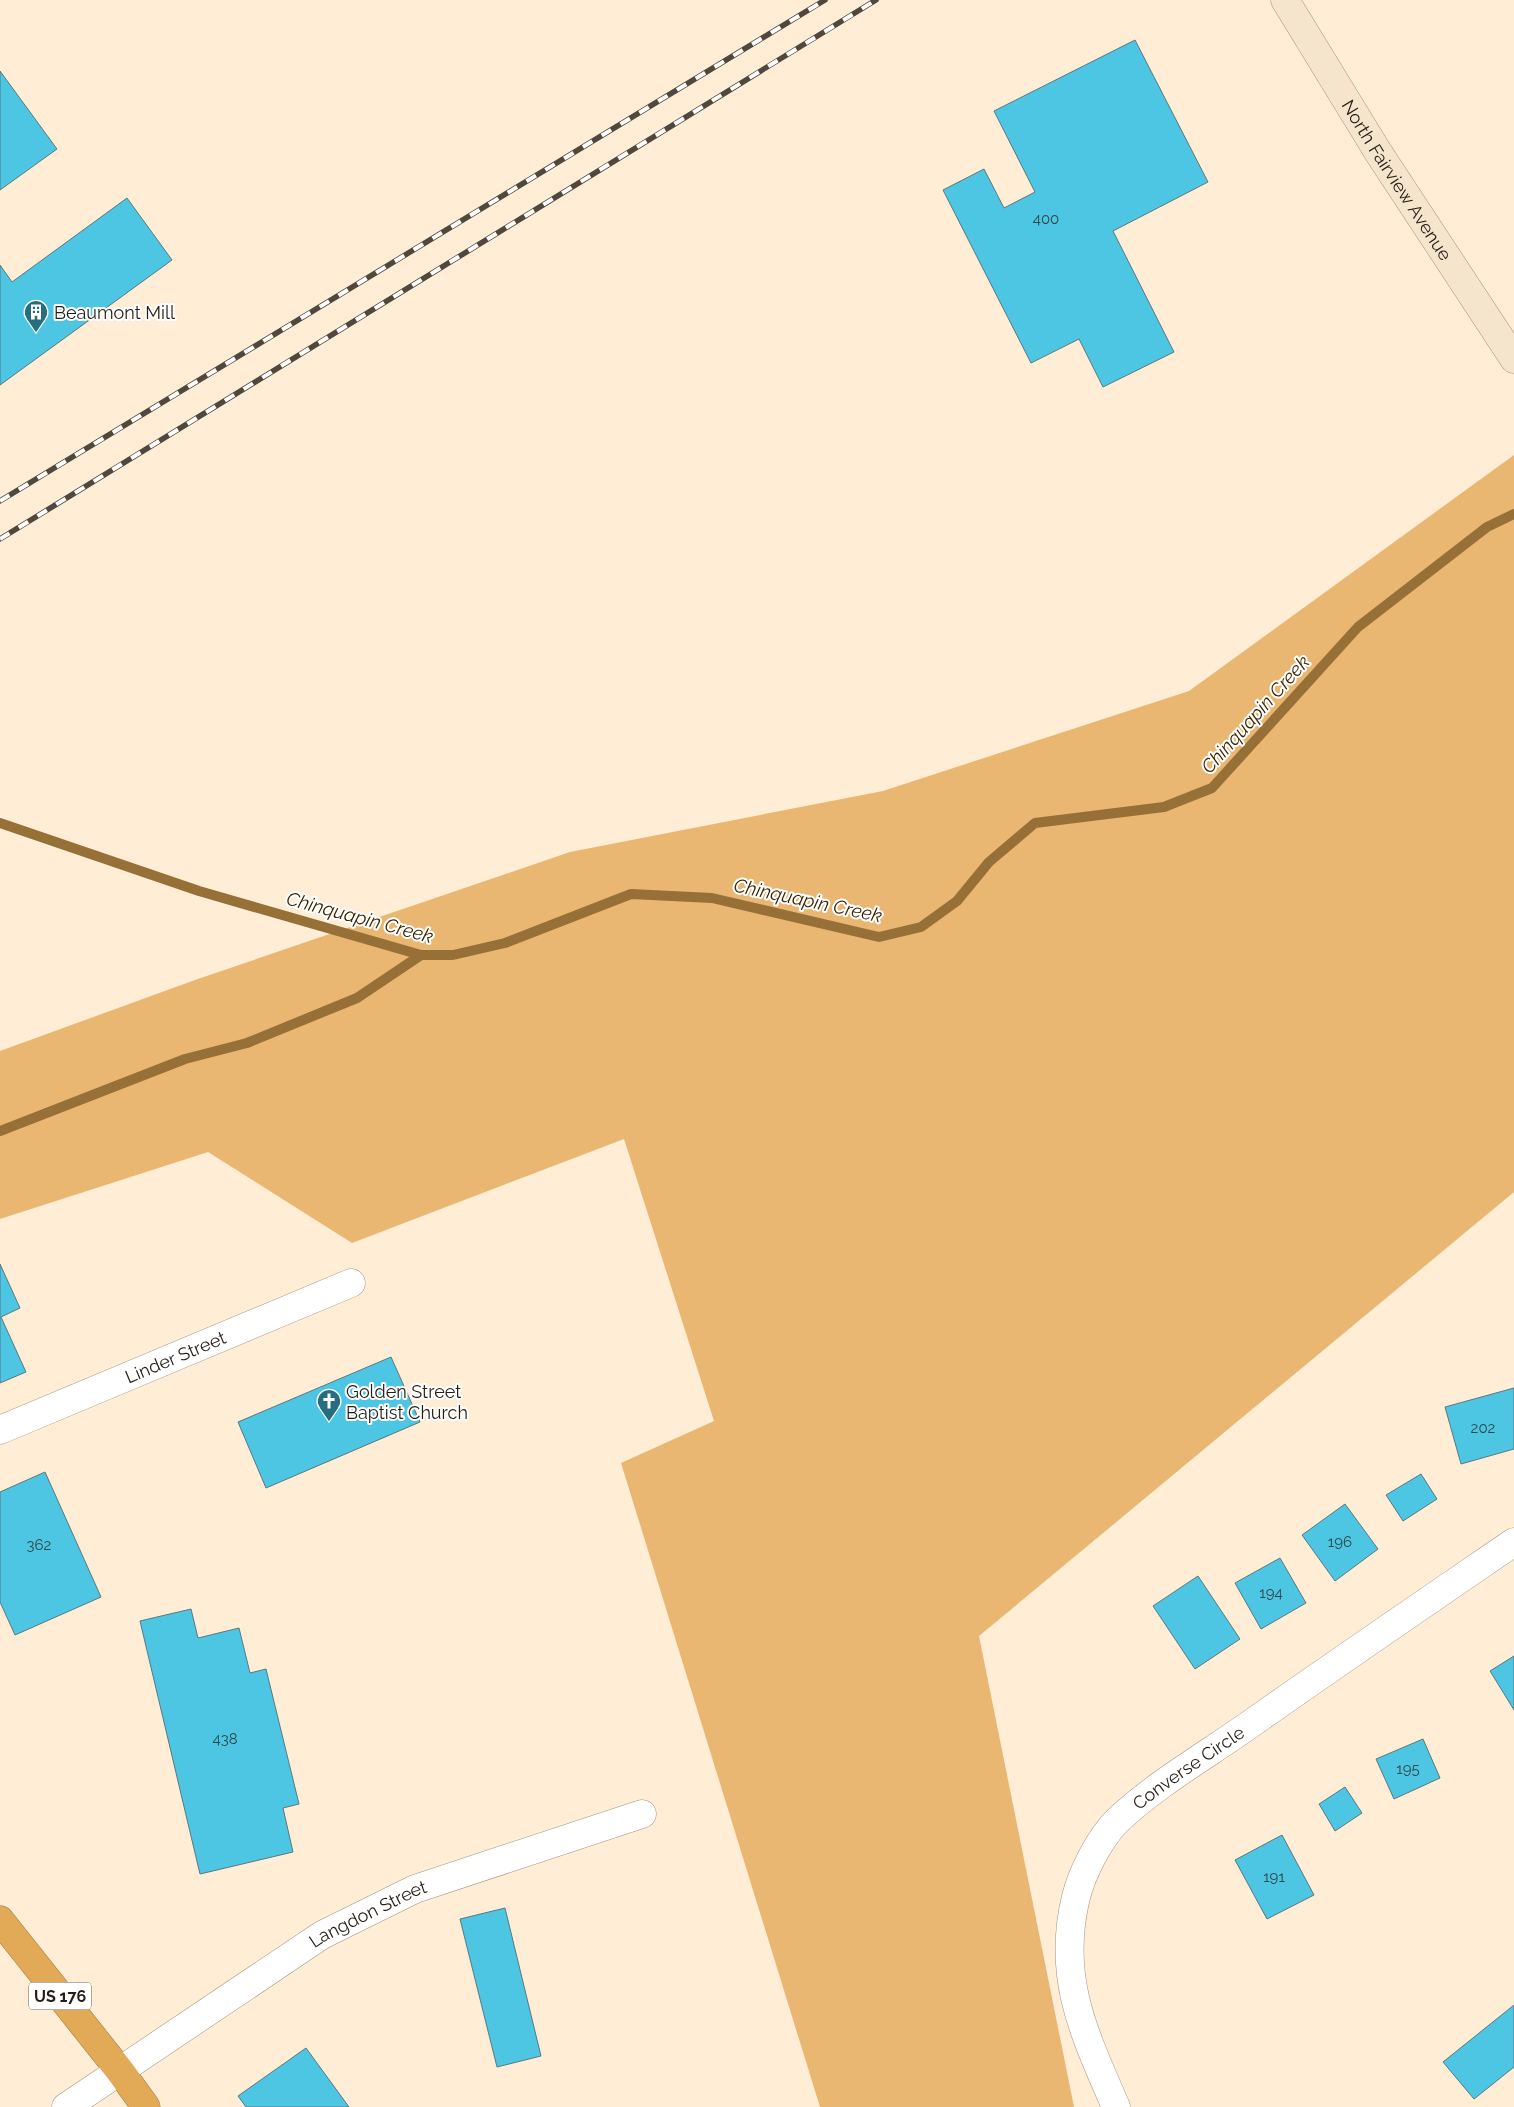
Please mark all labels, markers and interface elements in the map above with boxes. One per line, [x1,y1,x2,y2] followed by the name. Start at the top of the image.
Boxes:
[1338,96,1457,264] street label: North Fairview Avenue
[1033,210,1059,228] house number: 400
[23,299,49,333] building icon: Beaumont Mill
[54,302,175,323] place label: Beaumont Mill
[1196,651,1314,777] water label: Chinquapin Creek
[732,874,884,926] water label: Chinquapin Creek
[284,887,436,947] water label: Chinquapin Creek
[122,1326,229,1387] street label: Linder Street
[346,1381,468,1423] place label: Golden Street Baptist Church
[316,1388,342,1422] church icon: Golden Street Baptist Church
[1471,1419,1496,1437] house number: 202
[1328,1533,1352,1551] house number: 196
[27,1536,52,1554] house number: 362
[1259,1584,1283,1602] house number: 194
[1128,1721,1248,1813] street label: Converse Circle
[212,1730,238,1748] house number: 438
[1396,1760,1420,1778] house number: 195
[1263,1868,1285,1886] house number: 191
[305,1875,429,1951] street label: Langdon Street
[29,1982,91,2010] road number: US 176

